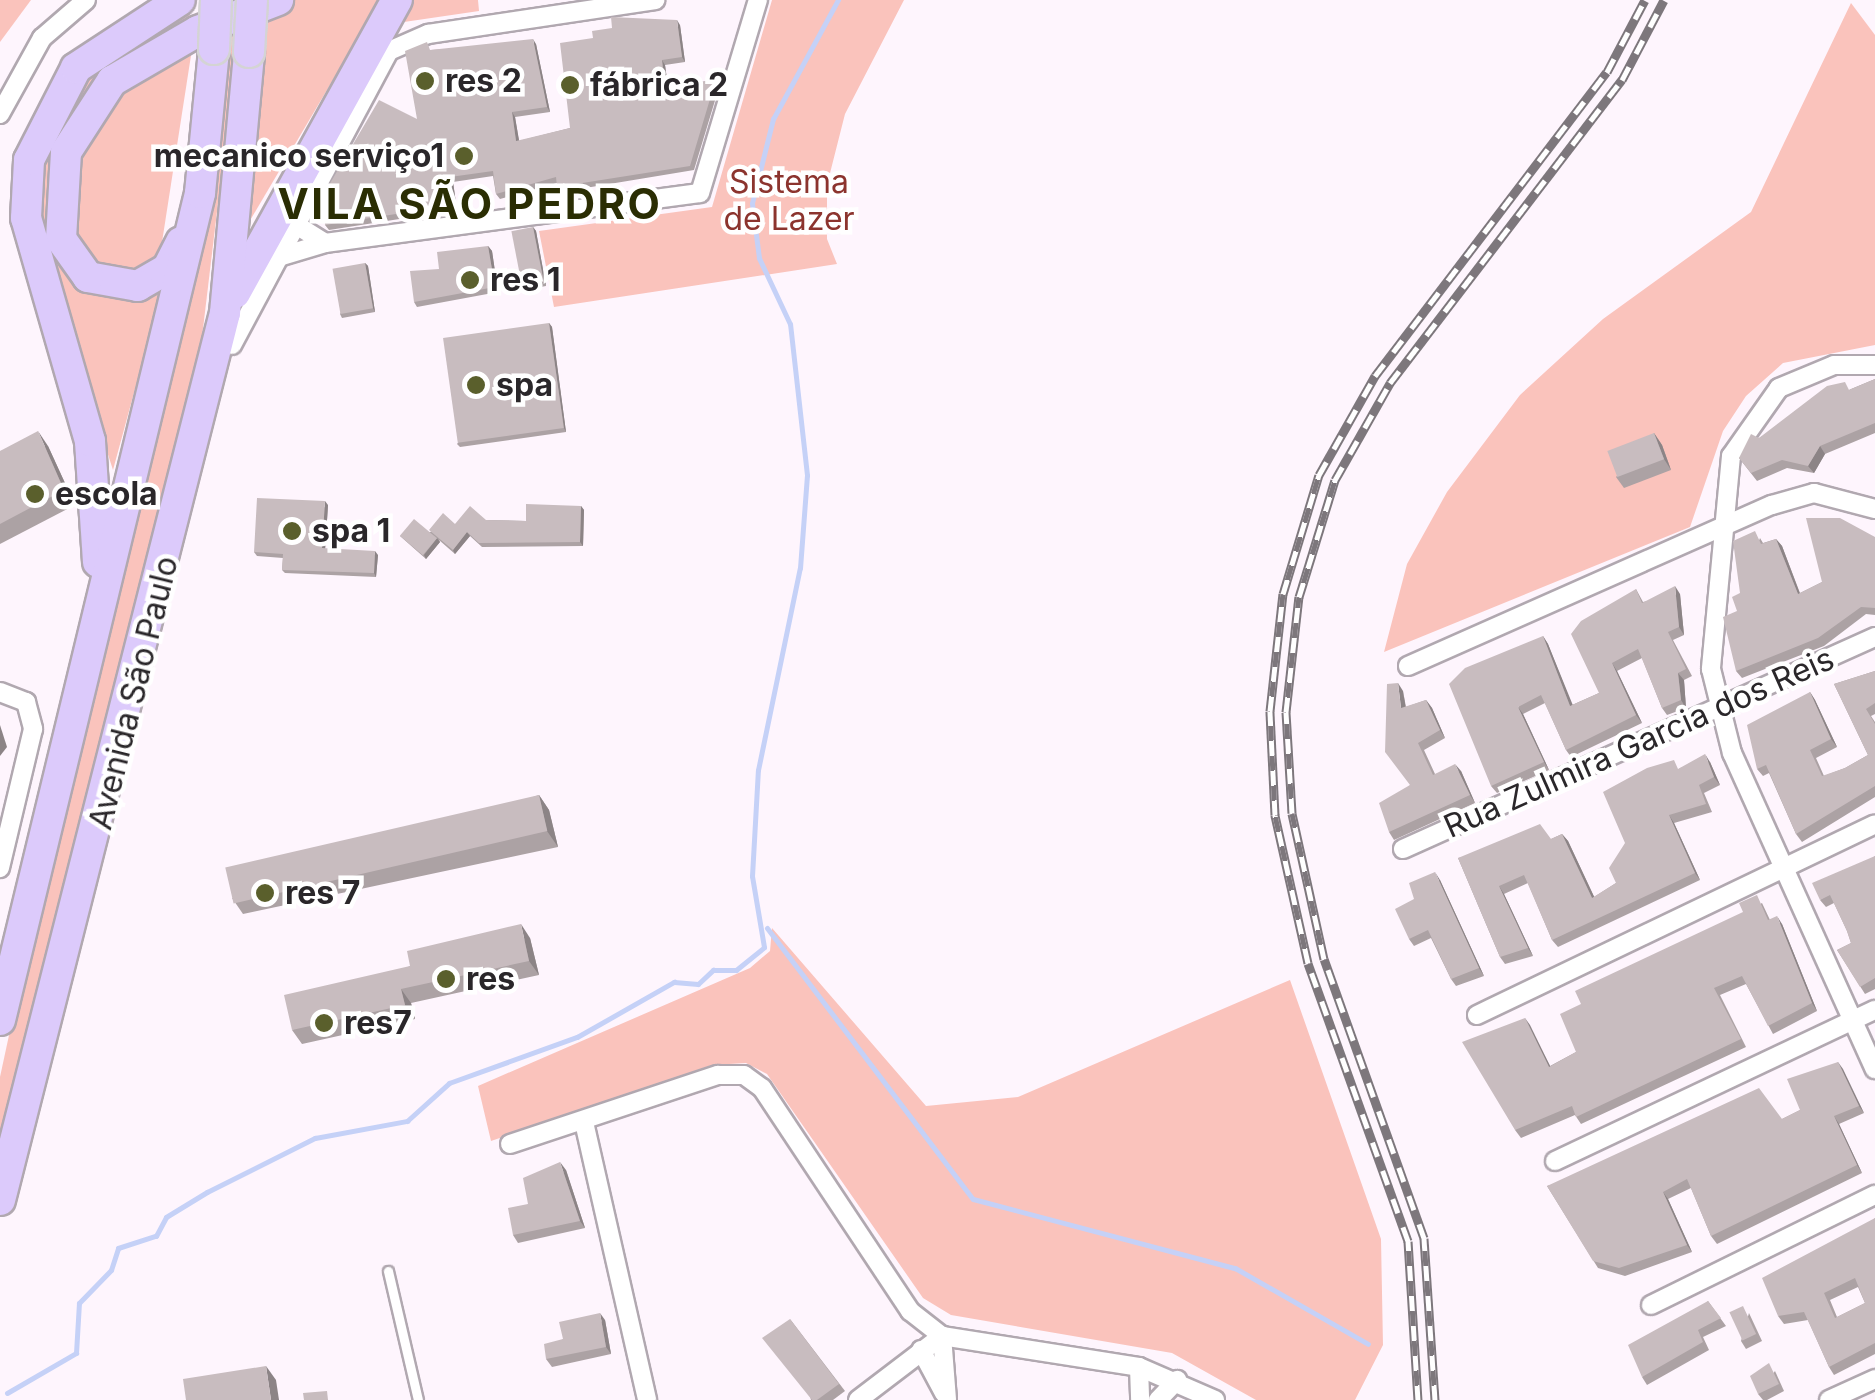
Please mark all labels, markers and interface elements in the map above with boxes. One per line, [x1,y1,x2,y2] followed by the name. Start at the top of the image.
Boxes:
[445,62,522,100] place label: res 2
[590,66,728,104] place label: fábrica 2
[414,70,436,92] marker: res 2
[559,74,581,96] marker: fábrica 2
[154,137,444,175] place label: mecanico serviço1
[453,145,475,167] marker: mecanico serviço1
[723,164,855,239] park label: Sistema de Lazer
[278,179,662,229] district label: VILA SÃO PEDRO
[490,261,561,299] place label: res 1
[459,269,481,291] marker: res 1
[496,366,553,404] place label: spa
[465,374,487,396] marker: spa
[55,475,158,513] place label: escola
[24,483,46,505] marker: escola
[312,512,390,550] place label: spa 1
[281,520,303,542] marker: spa 1
[81,552,187,834] street label: Avenida São Paulo
[1438,640,1840,846] street label: Rua Zulmira Garcia dos Reis
[285,874,360,912] place label: res 7
[254,882,276,904] marker: res 7
[466,960,515,998] place label: res
[435,968,457,990] marker: res
[344,1004,412,1042] place label: res7
[313,1012,335,1034] marker: res7

